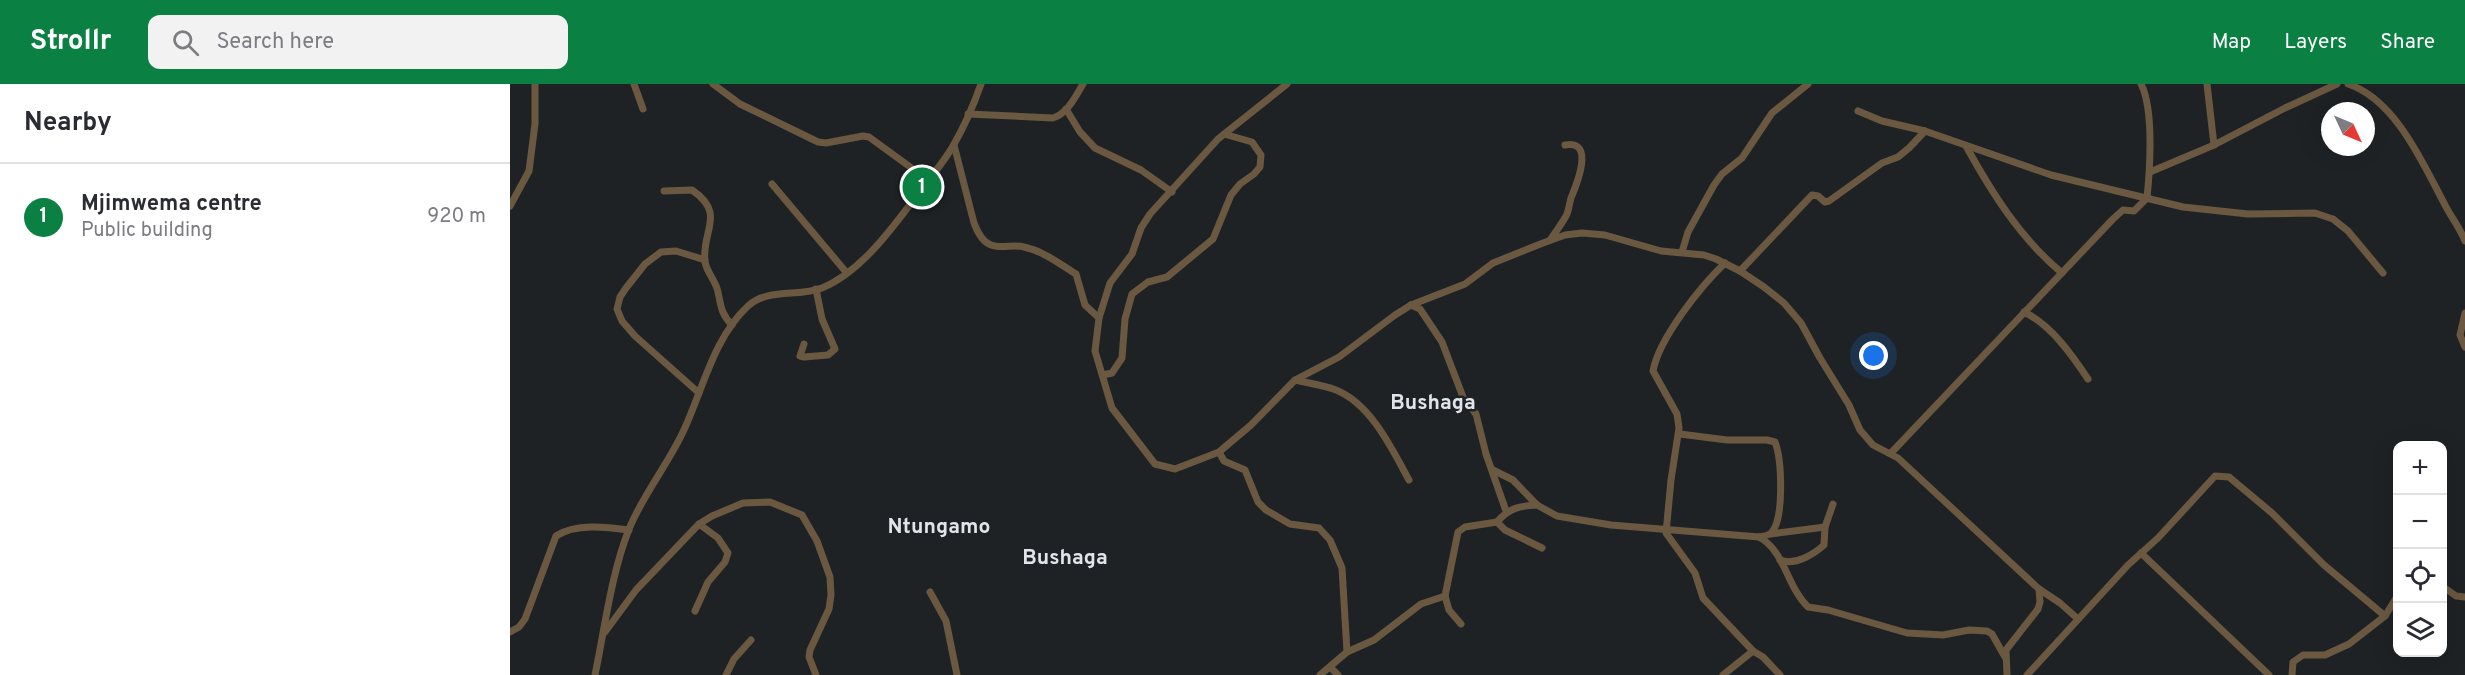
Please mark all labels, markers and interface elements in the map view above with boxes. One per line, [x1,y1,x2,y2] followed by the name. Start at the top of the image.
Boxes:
[148,15,568,69] search box
[30,24,112,60] text: Strollr
[169,26,202,59] icon: search
[217,29,334,56] text: Search here
[2212,29,2251,56] text: Map
[2284,29,2347,56] text: Layers
[2380,29,2435,56] text: Share
[2321,102,2375,156] north arrow
[24,107,112,140] text: Nearby
[902,164,942,210] pin: 1
[81,191,262,218] text: Mjimwema centre
[40,204,48,230] text: 1
[427,204,486,230] text: 920 m
[81,218,213,244] text: Public building
[1859,341,1888,370] your location
[1390,390,1476,417] district label: Bushaga
[2393,441,2447,657] map controls
[2393,441,2447,495] button: +
[2393,495,2447,549] button: −
[888,514,990,541] district label: Ntungamo
[1022,545,1108,572] district label: Bushaga
[2393,549,2447,603] button: locate
[2393,603,2447,657] button: layers

